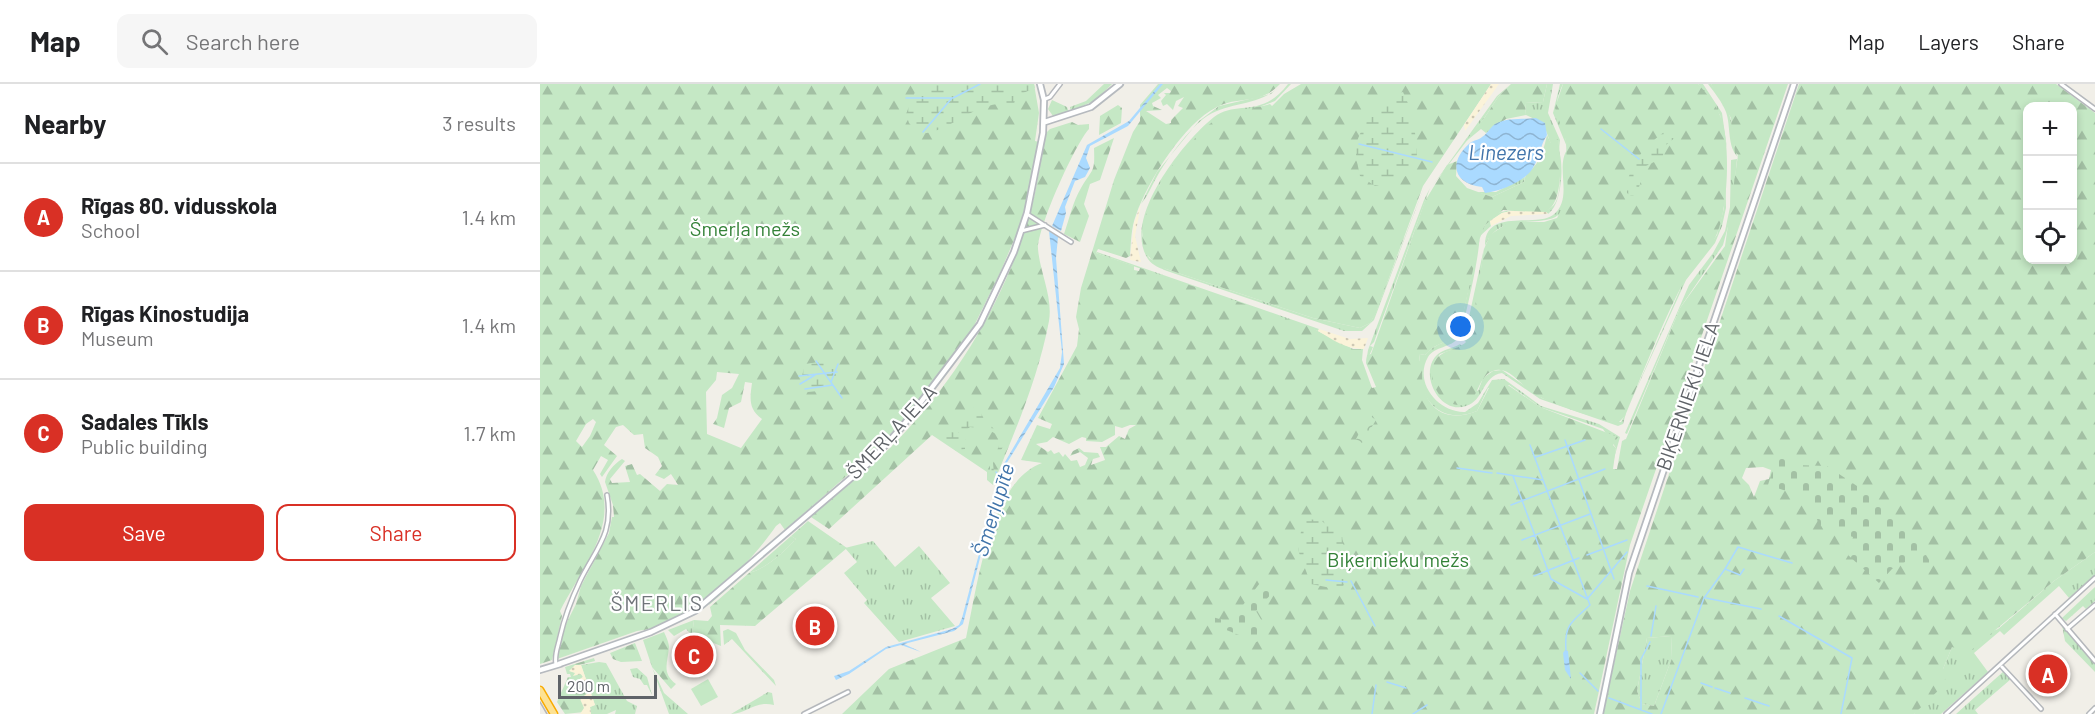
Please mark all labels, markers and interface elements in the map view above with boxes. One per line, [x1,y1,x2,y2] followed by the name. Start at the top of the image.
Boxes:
[117,14,537,68] search box
[30,24,81,58] text: Map
[138,25,171,58] icon: search
[186,28,300,54] text: Search here
[1848,29,1885,54] text: Map
[1918,29,1979,54] text: Layers
[2012,29,2065,54] text: Share
[2023,102,2077,264] map controls
[2023,102,2077,156] button: +
[24,108,106,139] text: Nearby
[442,111,516,135] text: 3 results
[1468,139,1544,164] water label: Linezers
[2023,156,2077,210] button: −
[81,192,277,218] text: Rīgas 80. vidusskola
[37,205,50,229] text: A
[462,205,516,229] text: 1.4 km
[2023,210,2077,264] button: locate
[690,216,800,240] park label: Šmerļa mežs
[81,218,140,242] text: School
[81,300,249,326] text: Rīgas Kinostudija
[1446,312,1475,341] your location
[37,313,50,337] text: B
[462,313,516,337] text: 1.4 km
[1650,318,1724,473] street label: BIĶERNIEKU IELA
[81,326,154,350] text: Museum
[841,379,941,483] street label: ŠMERĻA IELA
[81,408,209,434] text: Sadales Tīkls
[37,421,50,445] text: C
[463,421,516,445] text: 1.7 km
[81,434,207,458] text: Public building
[967,460,1019,559] water label: Šmerļupīte
[24,504,264,561] button: Save
[276,504,516,561] button: Share
[1327,547,1469,571] park label: Biķernieku mežs
[611,590,703,615] district label: ŠMERLIS
[796,604,834,648] pin: B
[674,632,714,678] pin: C
[2028,652,2068,696] pin: A
[558,672,657,700] scale bar
[567,676,610,695] text: 200 m

